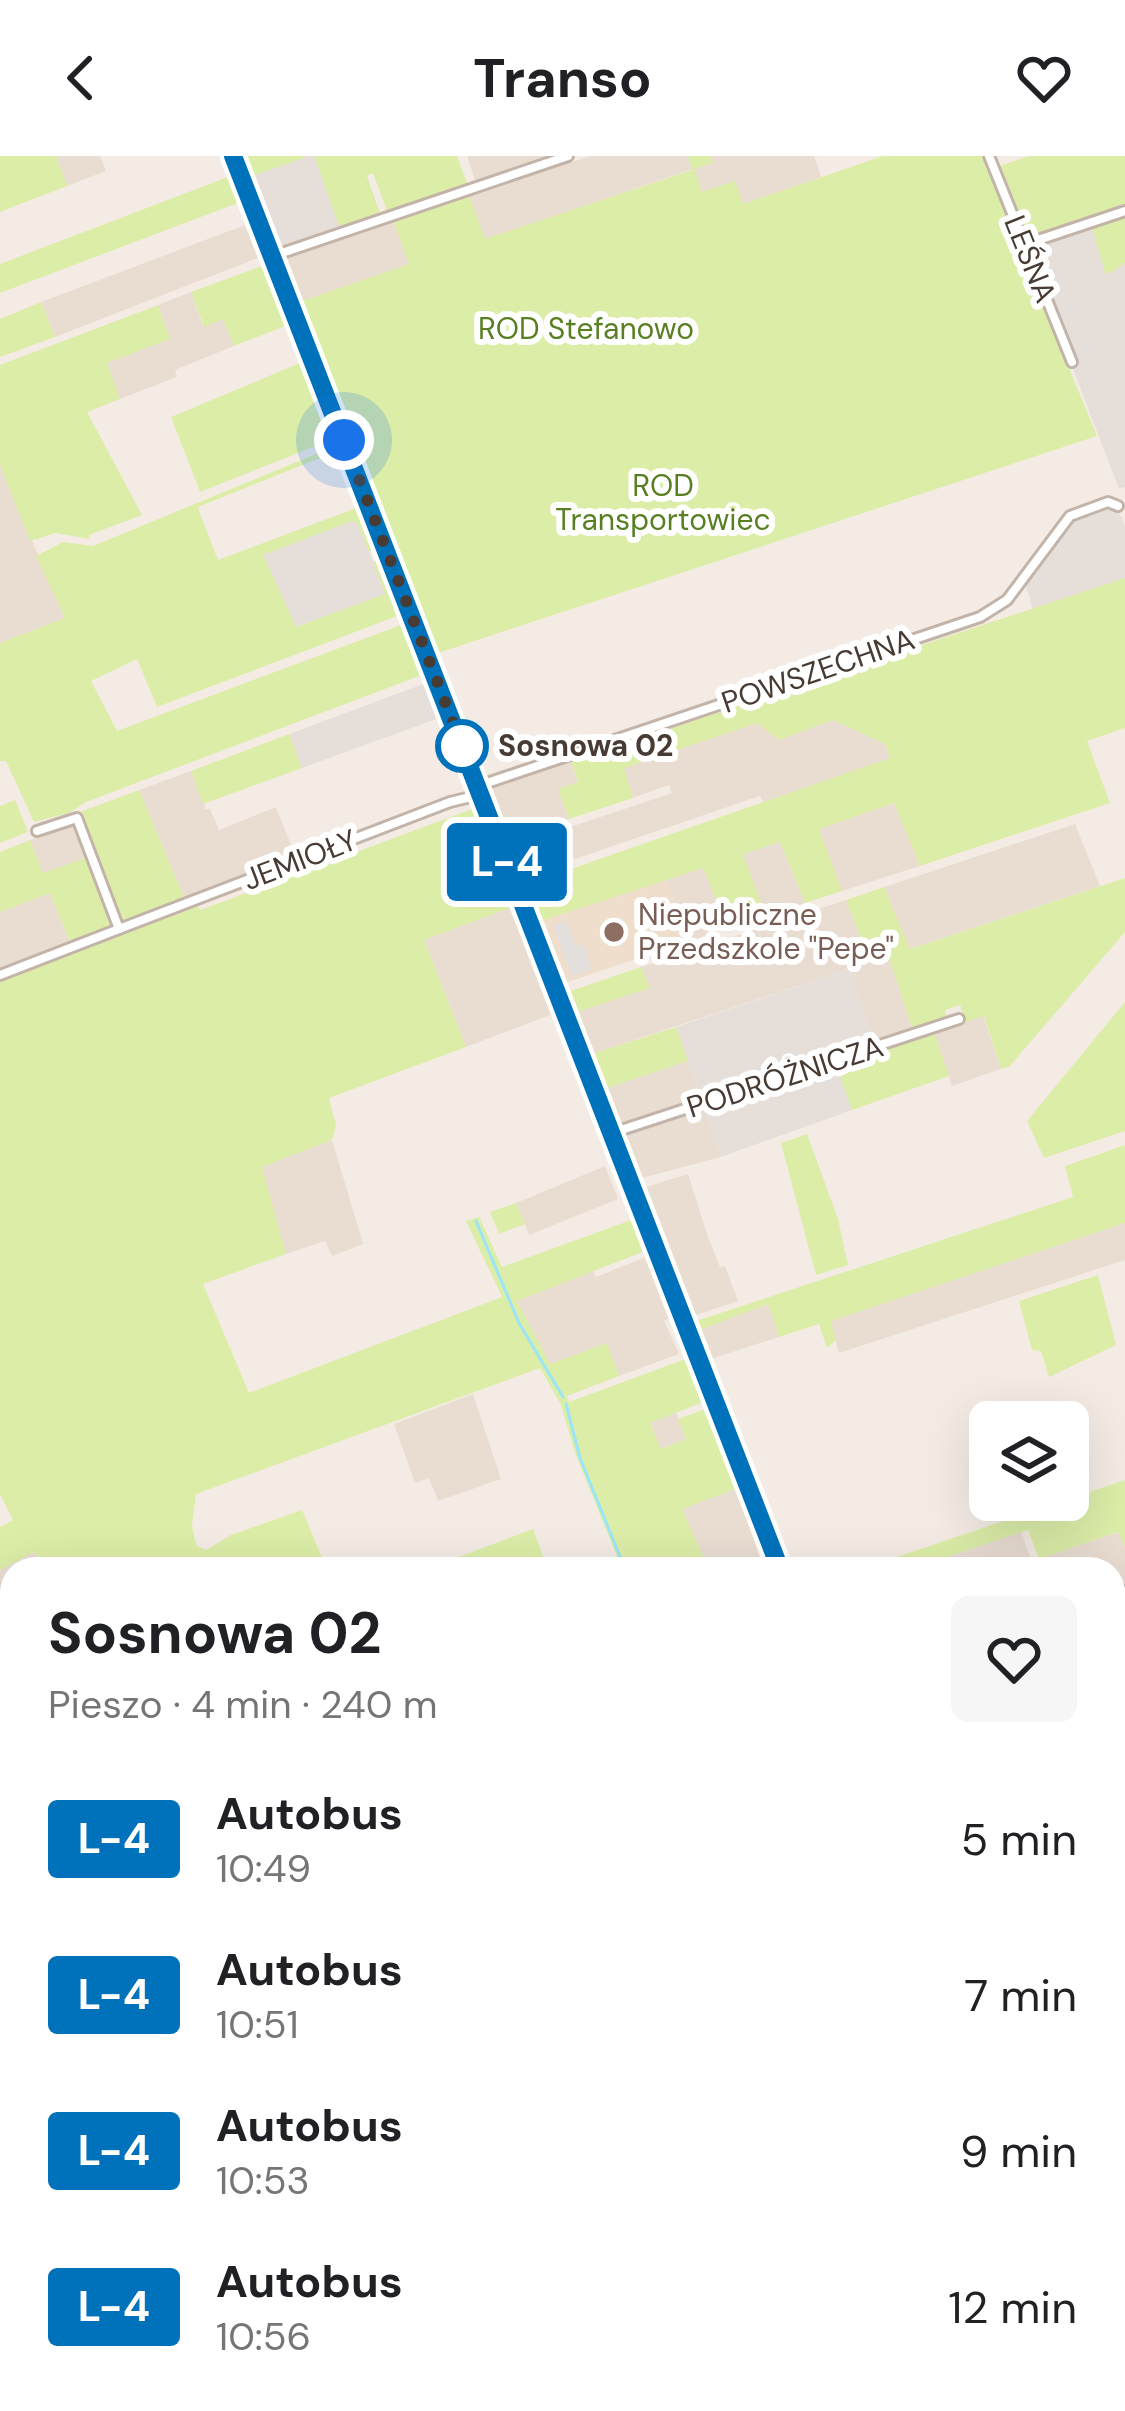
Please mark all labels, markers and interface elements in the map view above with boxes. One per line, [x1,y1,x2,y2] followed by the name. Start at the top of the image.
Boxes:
[473,43,652,114] text: Transo
[48,45,114,111] icon: back
[1011,45,1077,111] icon: heart
[995,209,1066,308] street label: LEŚNA
[478,309,694,348] park label: ROD Stefanowo
[314,410,374,470] your location
[555,466,771,539] park label: ROD Transportowiec
[716,619,920,722] street label: POWSZECHNA
[437,721,487,771] marker: Sosnowa 02
[498,726,673,765] place label: Sosnowa 02
[238,820,362,899] street label: JEMIOŁY
[438,823,576,901] line badge: L-4
[471,834,543,889] text: L-4
[638,895,894,968] place label: Niepubliczne Przedszkole "Pepe"
[601,919,627,945] marker: Niepubliczne Przedszkole "Pepe"
[682,1026,888,1127] street label: PODRÓŻNICZA
[969,1401,1089,1521] map controls
[969,1401,1089,1521] button: layers
[48,1596,381,1671] text: Sosnowa 02
[951,1596,1077,1722] button: heart
[48,1679,437,1730] text: Pieszo · 4 min · 240 m
[216,1784,403,1843] text: Autobus
[961,1810,1077,1869] text: 5 min
[78,1811,150,1866] text: L-4
[216,1843,311,1894] text: 10:49
[216,1940,403,1999] text: Autobus
[964,1966,1077,2025] text: 7 min
[78,1967,150,2022] text: L-4
[216,1999,299,2050] text: 10:51
[216,2096,403,2155] text: Autobus
[960,2122,1077,2181] text: 9 min
[78,2123,150,2178] text: L-4
[216,2155,310,2206] text: 10:53
[216,2252,403,2311] text: Autobus
[948,2278,1077,2337] text: 12 min
[78,2279,150,2334] text: L-4
[216,2311,311,2362] text: 10:56

